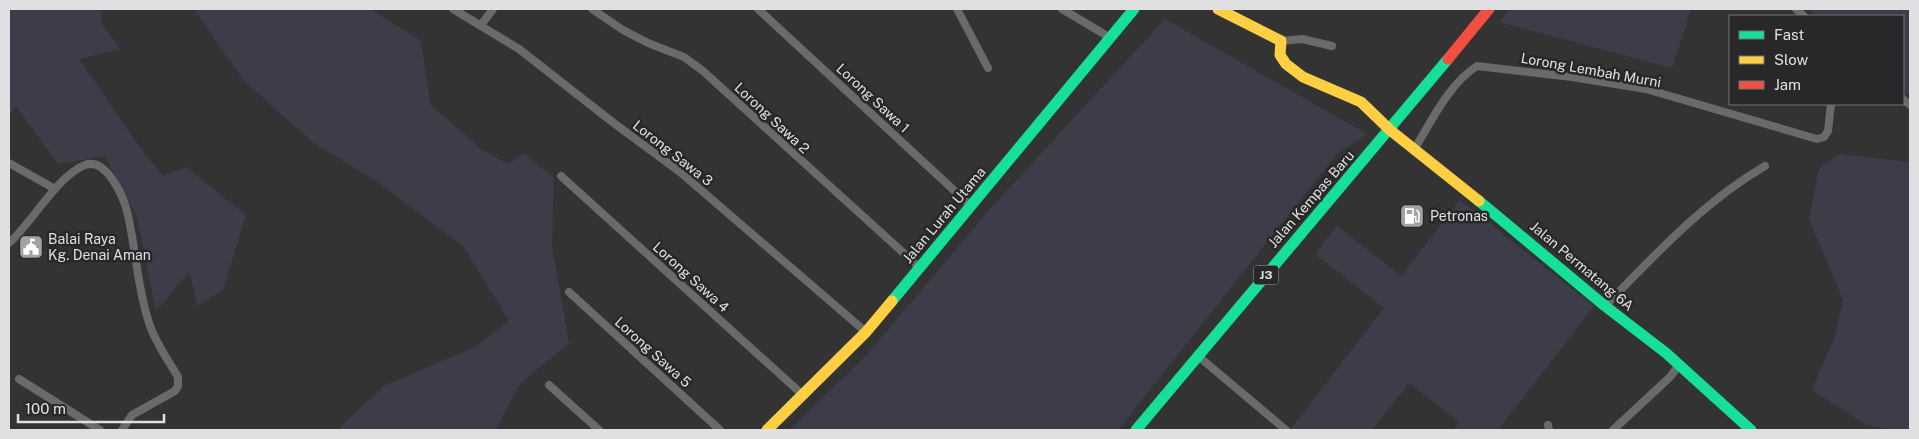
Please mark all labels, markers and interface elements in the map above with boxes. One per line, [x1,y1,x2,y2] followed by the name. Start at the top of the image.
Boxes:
[1729,15,1904,105] legend
[1774,26,1804,43] text: Fast
[1520,50,1662,90] street label: Lorong Lembah Murni
[1774,51,1809,68] text: Slow
[833,60,913,136] street label: Lorong Sawa 1
[1774,76,1801,93] text: Jam
[731,79,813,157] street label: Lorong Sawa 2
[630,117,716,189] street label: Lorong Sawa 3
[1265,147,1357,251] street label: Jalan Kempas Baru
[899,164,989,266] street label: Jalan Lurah Utama
[1399,203,1425,229] fuel station icon: Petronas
[1430,208,1488,224] place label: Petronas
[1527,218,1637,314] street label: Jalan Permatang 6A
[48,231,151,263] place label: Balai Raya Kg. Denai Aman
[18,234,44,260] public building icon: Balai Raya Kg. Denai Aman
[650,239,732,315] street label: Lorong Sawa 4
[1254,266,1278,284] road number: J3
[612,314,694,390] street label: Lorong Sawa 5
[18,392,164,424] scale bar
[25,400,66,417] text: 100 m

